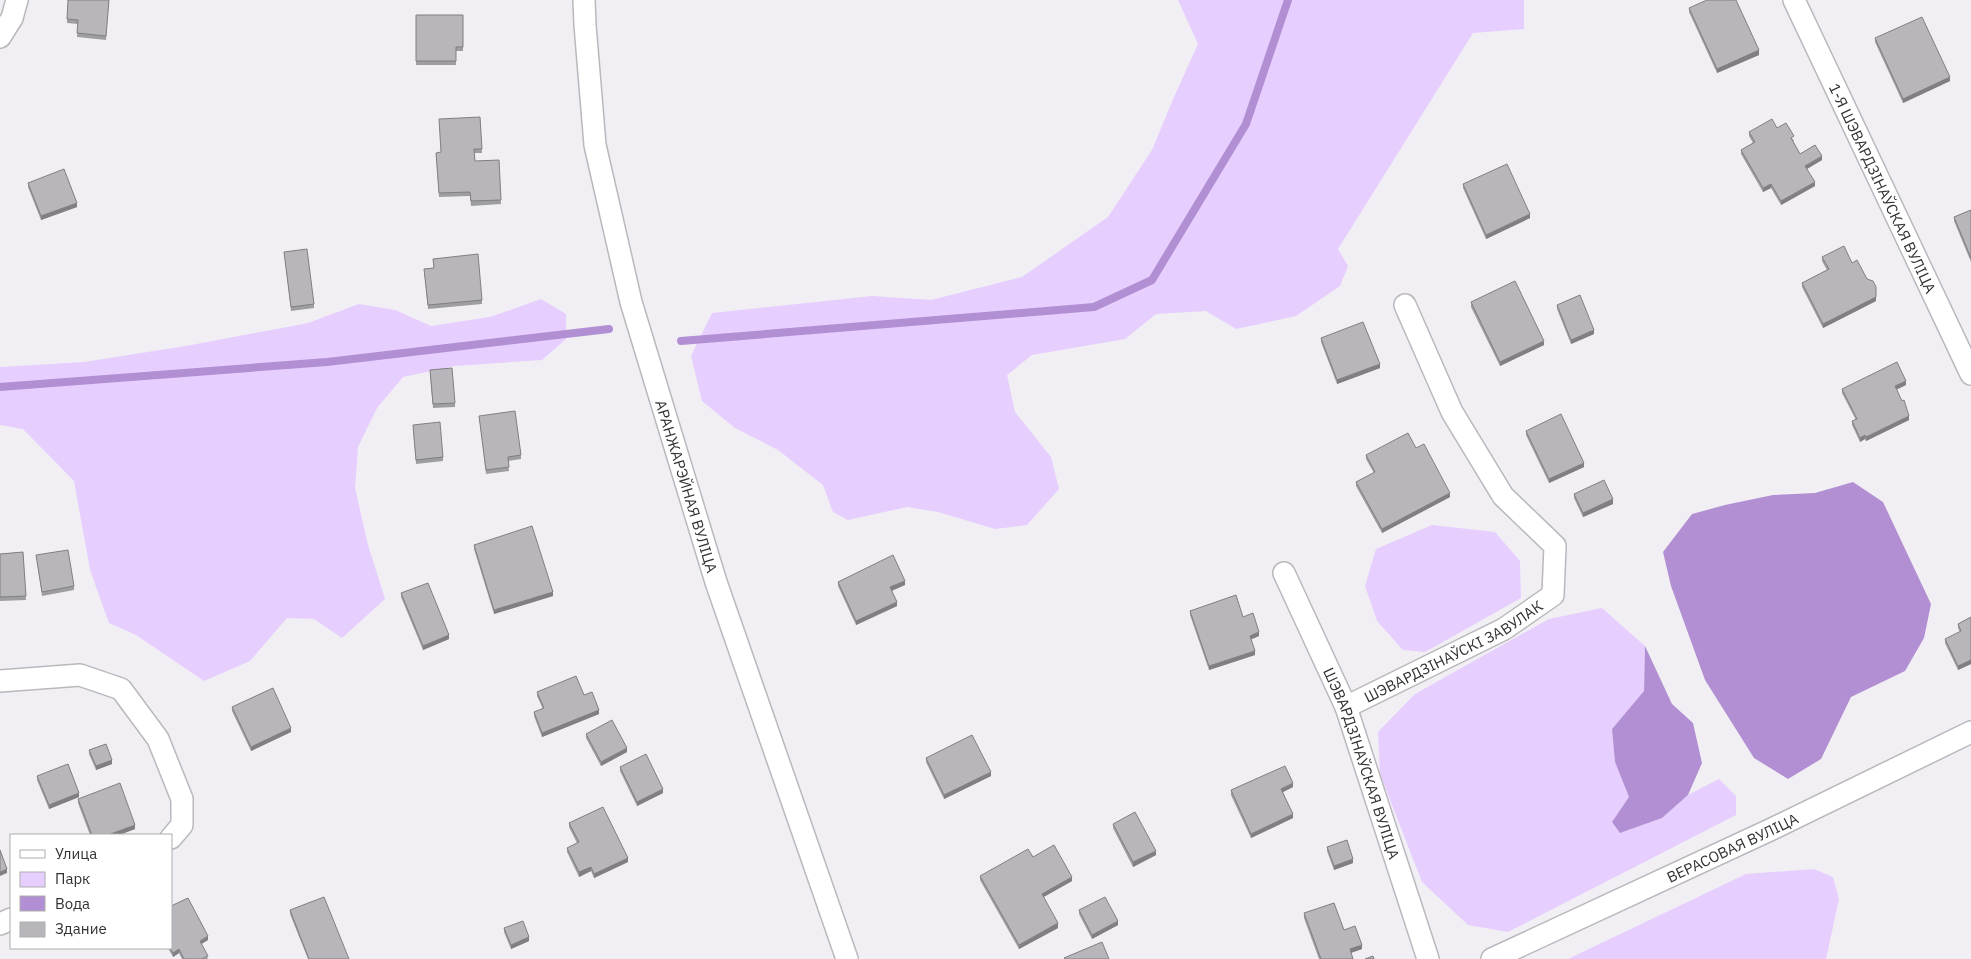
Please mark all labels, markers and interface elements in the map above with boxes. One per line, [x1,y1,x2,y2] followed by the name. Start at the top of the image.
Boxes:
[1825,80,1941,296] street label: 1-Я ШЭВАРДЗІНАЎСКАЯ ВУЛІЦА
[652,397,722,575] street label: АРАНЖАРЭЙНАЯ ВУЛІЦА
[1361,596,1546,706] street label: ШЭВАРДЗІНАЎСКІ ЗАВУЛАК
[1319,664,1404,862] street label: ШЭВАРДЗІНАЎСКАЯ ВУЛІЦА
[1663,808,1802,886] street label: ВЕРАСОВАЯ ВУЛІЦА
[10,834,172,949] legend
[55,844,97,863] text: Улица
[55,869,90,888] text: Парк
[55,894,90,913] text: Вода
[55,919,107,938] text: Здание

